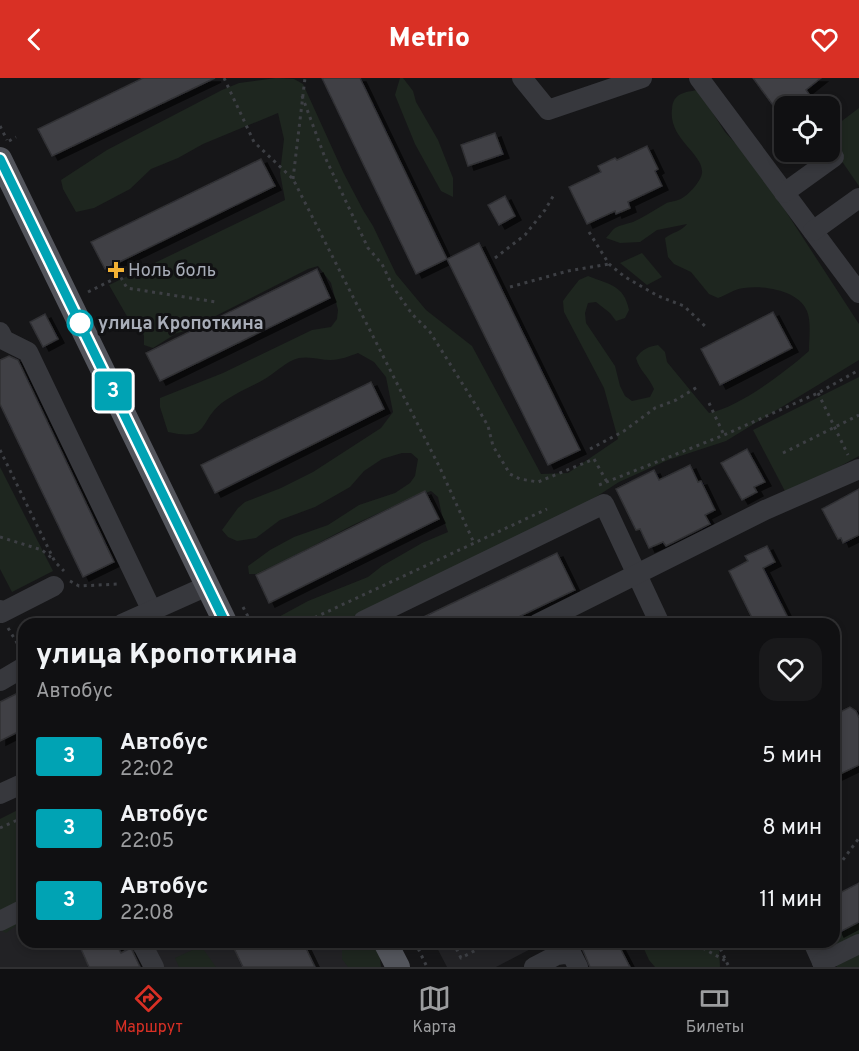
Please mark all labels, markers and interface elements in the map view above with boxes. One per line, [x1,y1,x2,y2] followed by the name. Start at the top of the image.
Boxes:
[389,22,470,56] text: Metrio
[18,23,51,56] icon: back
[808,23,841,56] icon: heart
[774,96,840,162] map controls
[774,96,840,162] button: locate
[128,260,216,283] place label: Ноль боль
[109,263,123,277] marker: Ноль боль
[67,310,93,336] marker: улица Кропоткина
[98,313,264,336] place label: улица Кропоткина
[94,372,132,410] line badge: 3
[107,378,119,405] text: 3
[36,638,297,674] text: улица Кропоткина
[759,638,822,701] button: heart
[36,679,113,705] text: Автобус
[120,730,208,757] text: Автобус
[63,743,75,770] text: 3
[762,743,822,770] text: 5 мин
[120,757,174,783] text: 22:02
[120,802,208,829] text: Автобус
[63,815,75,842] text: 3
[762,815,822,842] text: 8 мин
[120,829,174,855] text: 22:05
[120,874,208,901] text: Автобус
[63,887,75,914] text: 3
[759,887,822,914] text: 11 мин
[120,901,174,927] text: 22:08
[115,982,183,1038] tab: Маршрут
[412,982,456,1038] tab: Карта
[686,982,744,1038] tab: Билеты

